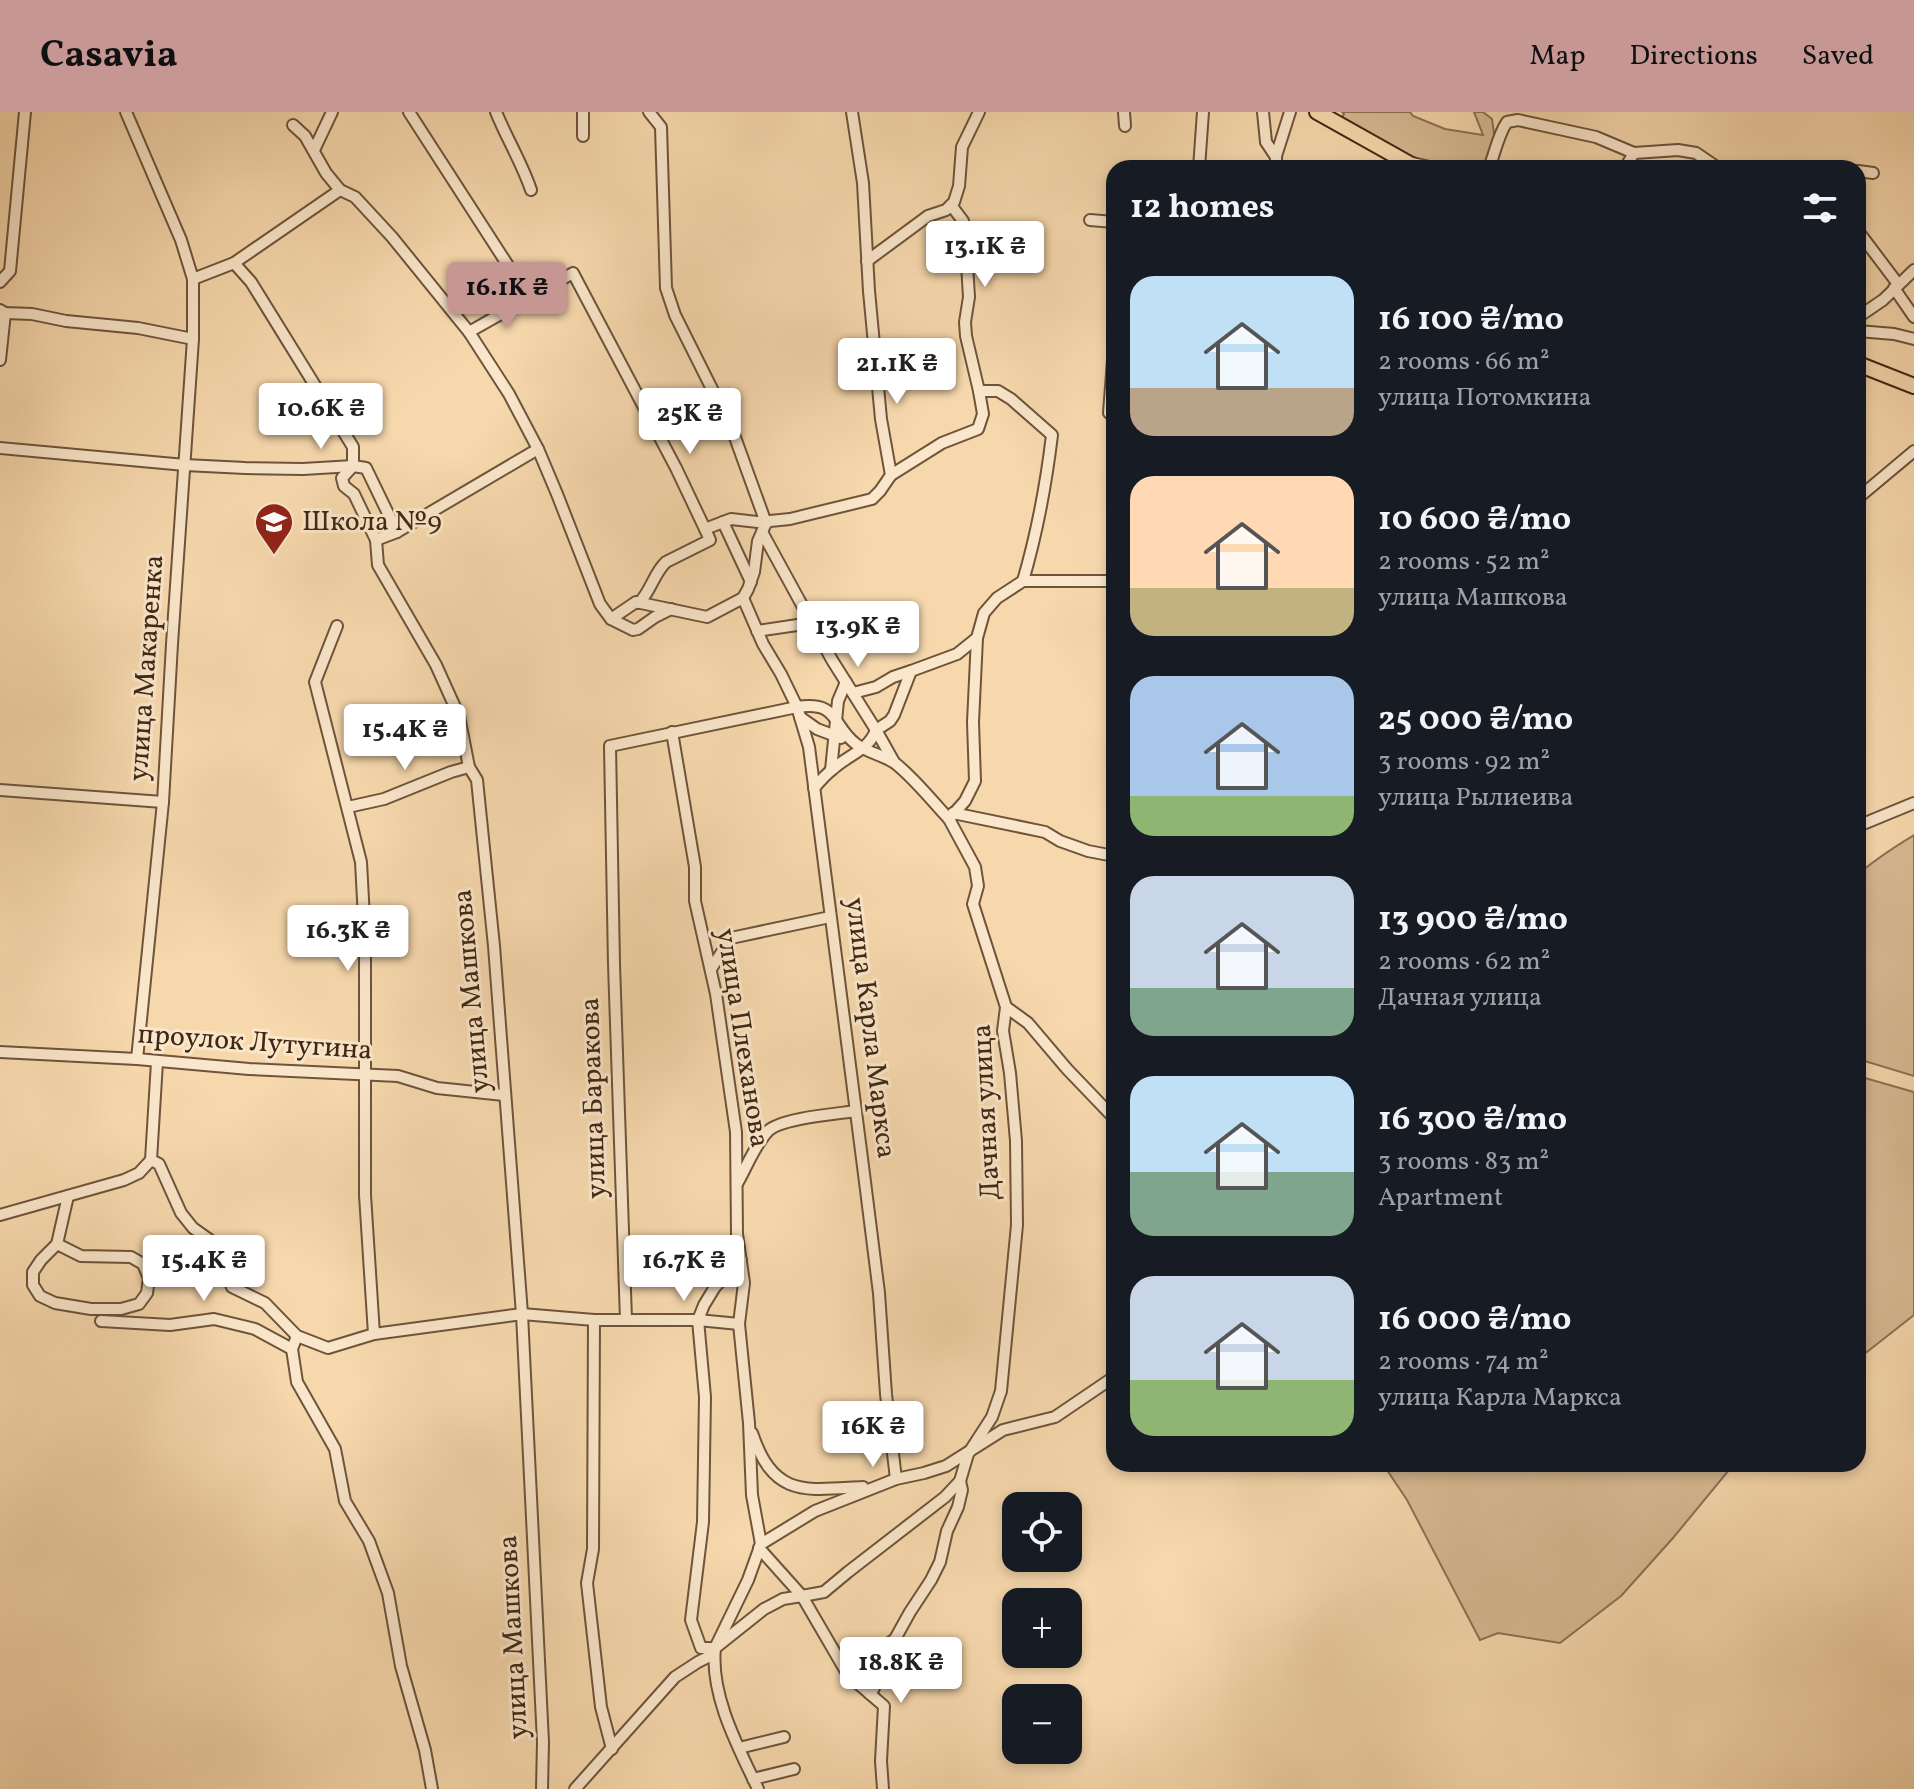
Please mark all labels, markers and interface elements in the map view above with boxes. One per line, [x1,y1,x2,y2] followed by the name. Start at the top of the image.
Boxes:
[40,30,178,83] text: Casavia
[1530,37,1586,76] text: Map
[1630,37,1758,76] text: Directions
[1802,37,1874,76] text: Saved
[1130,185,1274,232] text: 12 homes
[1798,186,1842,230] icon: filters
[911,221,1059,289] pin: 13.1K ₴
[944,229,1026,265] text: 13.1K ₴
[433,262,581,330] pin: 16.1K ₴
[466,270,548,306] text: 16.1K ₴
[1378,297,1564,344] text: 16 100 ₴/mo
[1194,308,1290,404] icon: home
[823,338,971,406] pin: 21.1K ₴
[1378,344,1550,380] text: 2 rooms · 66 m²
[856,346,938,382] text: 21.1K ₴
[1378,380,1591,416] text: улица Потомкина
[247,383,395,451] pin: 10.6K ₴
[634,388,746,456] pin: 25K ₴
[277,391,365,427] text: 10.6K ₴
[657,396,723,432] text: 25K ₴
[1378,497,1571,544] text: 10 600 ₴/mo
[253,501,295,556] school or university icon: Школа №9
[302,503,442,542] place label: Школа №9
[1194,508,1290,604] icon: home
[1378,544,1550,580] text: 2 rooms · 52 m²
[120,553,174,783] street label: улица Макаренка
[1378,580,1568,616] text: улица Машкова
[784,601,932,669] pin: 13.9K ₴
[815,609,901,645] text: 13.9K ₴
[1378,697,1573,744] text: 25 000 ₴/mo
[331,704,479,772] pin: 15.4K ₴
[1194,708,1290,804] icon: home
[362,712,448,748] text: 15.4K ₴
[1378,744,1550,780] text: 3 rooms · 92 m²
[1378,780,1573,816] text: улица Рылиеива
[444,888,500,1094] street label: улица Машкова
[835,895,905,1161] street label: улица Карла Маркса
[1378,897,1568,944] text: 13 900 ₴/mo
[274,905,422,973] pin: 16.3K ₴
[1194,908,1290,1004] icon: home
[305,913,391,949] text: 16.3K ₴
[705,926,779,1150] street label: улица Плеханова
[1378,944,1550,980] text: 2 rooms · 62 m²
[1378,980,1542,1016] text: Дачная улица
[571,997,617,1199] street label: улица Баракова
[137,1015,373,1071] street label: проулок Лутугина
[963,1023,1011,1201] street label: Дачная улица
[1378,1097,1567,1144] text: 16 300 ₴/mo
[1194,1108,1290,1204] icon: home
[1378,1144,1549,1180] text: 3 rooms · 83 m²
[1378,1180,1503,1216] text: Apartment
[130,1235,278,1303] pin: 15.4K ₴
[610,1235,758,1303] pin: 16.7K ₴
[161,1243,247,1279] text: 15.4K ₴
[642,1243,726,1279] text: 16.7K ₴
[1378,1297,1572,1344] text: 16 000 ₴/mo
[1194,1308,1290,1404] icon: home
[1378,1344,1549,1380] text: 2 rooms · 74 m²
[1378,1380,1622,1416] text: улица Карла Маркса
[817,1401,929,1469] pin: 16K ₴
[840,1409,906,1445] text: 16K ₴
[1002,1492,1082,1764] map controls
[1002,1492,1082,1572] button: locate
[489,1534,539,1740] street label: улица Машкова
[1002,1588,1082,1668] button: +
[827,1637,975,1705] pin: 18.8K ₴
[858,1645,944,1681] text: 18.8K ₴
[1002,1684,1082,1764] button: −

